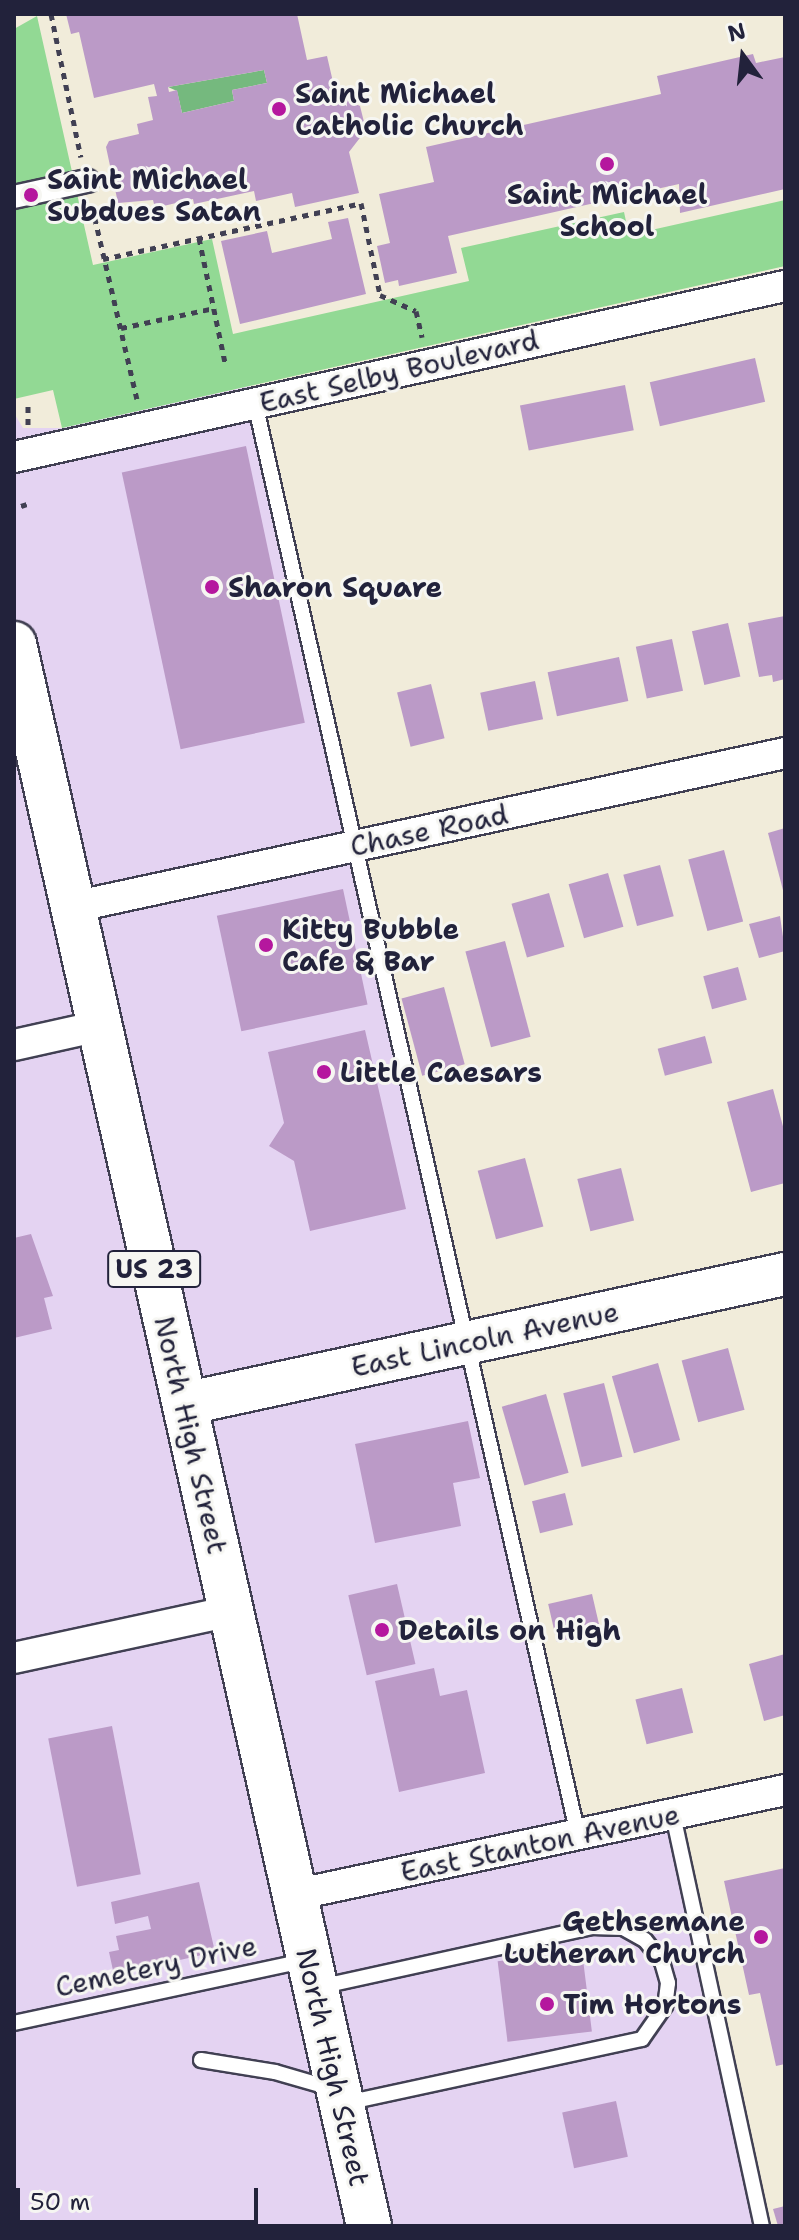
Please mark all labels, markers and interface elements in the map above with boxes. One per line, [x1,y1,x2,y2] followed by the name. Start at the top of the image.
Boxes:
[703,16,783,96] north arrow
[724,16,749,49] text: N
[295,76,524,142] place label: Saint Michael Catholic Church
[270,100,288,118] marker: Saint Michael Catholic Church
[598,155,616,173] marker: Saint Michael School
[47,162,261,228] place label: Saint Michael Subdues Satan
[507,177,707,243] place label: Saint Michael School
[22,186,40,204] marker: Saint Michael Subdues Satan
[256,323,542,419] street label: East Selby Boulevard
[228,570,442,604] place label: Sharon Square
[203,578,221,596] marker: Sharon Square
[347,797,511,863] street label: Chase Road
[282,912,459,978] place label: Kitty Bubble Cafe & Bar
[257,936,275,954] marker: Kitty Bubble Cafe & Bar
[340,1055,542,1089] place label: Little Caesars
[315,1063,333,1081] marker: Little Caesars
[106,1247,202,1291] road number: US 23
[348,1294,622,1384] street label: East Lincoln Avenue
[147,1313,235,1557] street label: North High Street
[398,1613,621,1647] place label: Details on High
[373,1621,391,1639] marker: Details on High
[397,1797,683,1889] street label: East Stanton Avenue
[504,1904,745,1970] place label: Gethsemane Lutheran Church
[52,1928,260,2004] street label: Cemetery Drive
[752,1928,770,1946] marker: Gethsemane Lutheran Church
[289,1945,377,2189] street label: North High Street
[563,1987,741,2021] place label: Tim Hortons
[538,1995,556,2013] marker: Tim Hortons
[20,2172,262,2222] scale bar
[30,2186,90,2218] text: 50 m

